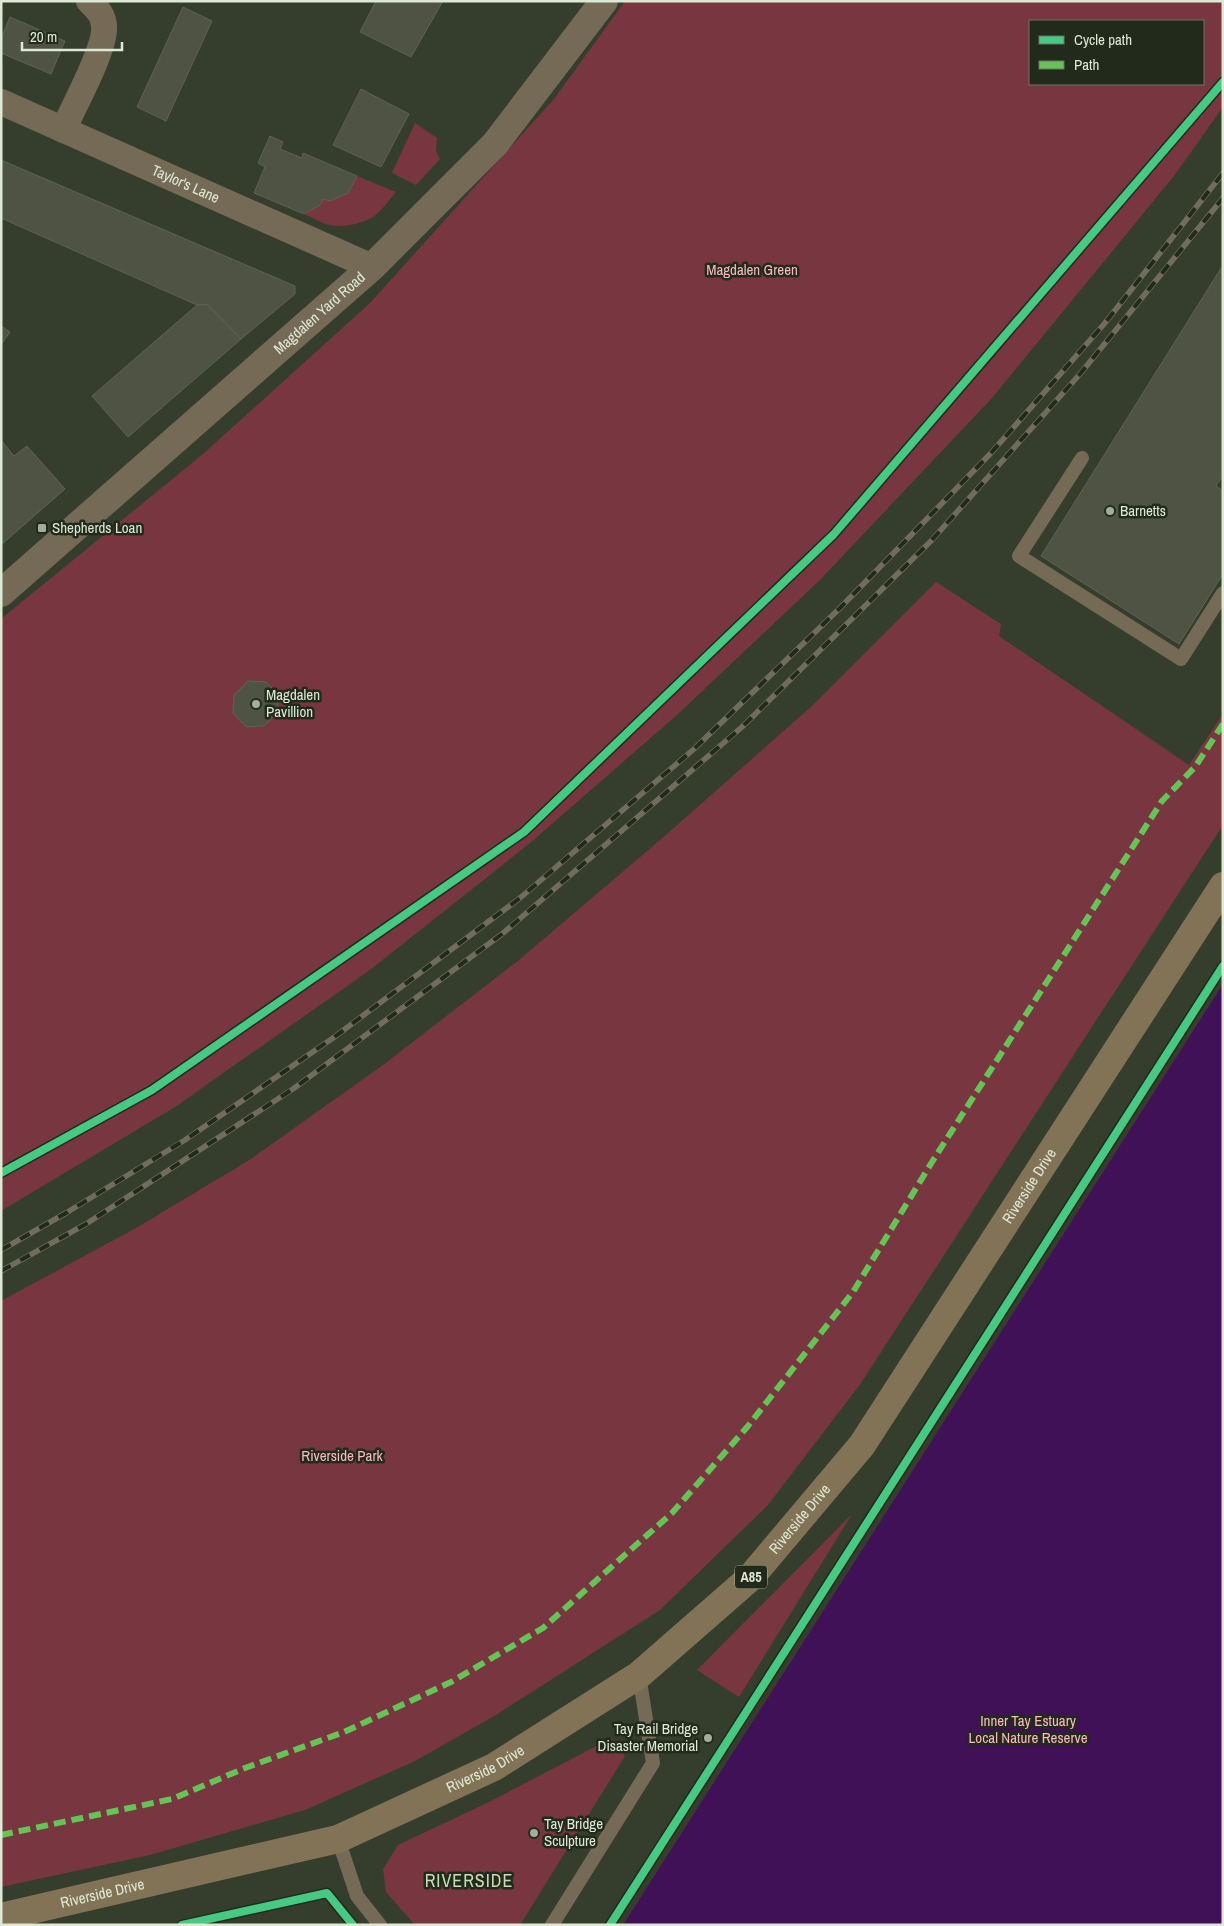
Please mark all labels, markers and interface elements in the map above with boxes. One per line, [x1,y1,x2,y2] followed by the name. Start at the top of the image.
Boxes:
[22,20,122,52] scale bar
[1029,20,1204,85] legend
[30,26,57,47] text: 20 m
[1074,29,1132,50] text: Cycle path
[1074,54,1099,75] text: Path
[148,159,223,208] street label: Taylor's Lane
[706,259,798,280] park label: Magdalen Green
[269,267,369,359] street label: Magdalen Yard Road
[1120,500,1166,521] place label: Barnetts
[1104,505,1116,517] marker: Barnetts
[52,517,142,538] place label: Shepherds Loan
[36,522,48,534] marker: Shepherds Loan
[266,684,320,722] place label: Magdalen Pavillion
[250,698,262,710] marker: Magdalen Pavillion
[997,1144,1061,1227] street label: Riverside Drive
[301,1445,384,1466] park label: Riverside Park
[764,1479,835,1558] street label: Riverside Drive
[735,1565,767,1588] road number: A85
[969,1710,1088,1748] park label: Inner Tay Estuary Local Nature Reserve
[598,1718,698,1756] place label: Tay Rail Bridge Disaster Memorial
[702,1732,714,1744] marker: Tay Rail Bridge Disaster Memorial
[443,1739,528,1798] street label: Riverside Drive
[544,1813,603,1851] place label: Tay Bridge Sculpture
[528,1827,540,1839] marker: Tay Bridge Sculpture
[425,1868,513,1893] district label: RIVERSIDE
[58,1873,146,1913] street label: Riverside Drive

